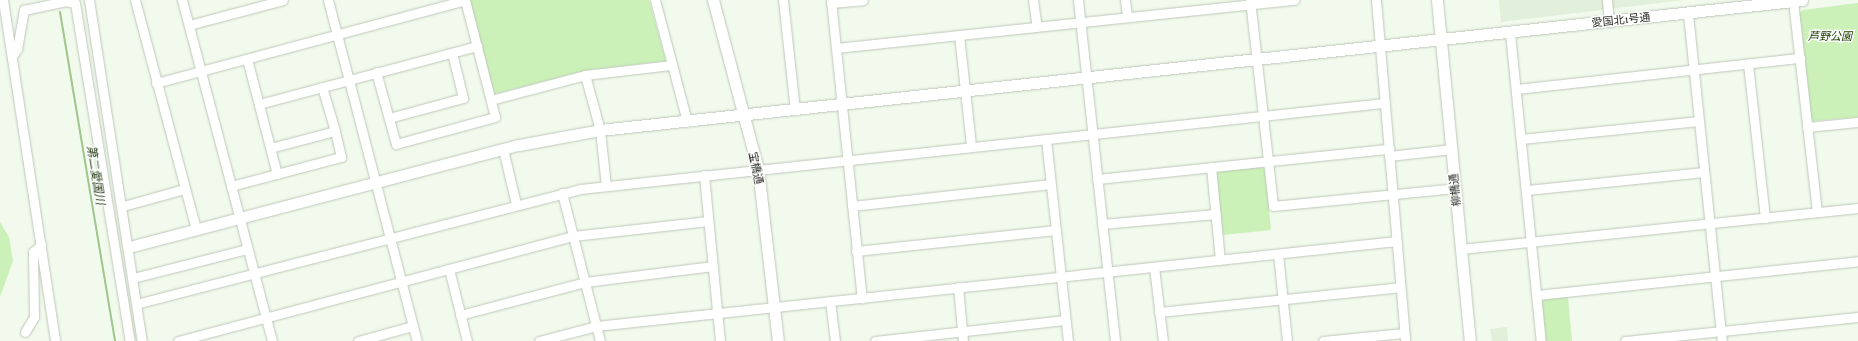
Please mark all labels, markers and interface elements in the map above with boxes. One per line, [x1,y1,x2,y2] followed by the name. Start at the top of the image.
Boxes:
[1591,10,1651,30] street label: 愛国北1号通
[1808,29,1852,43] park label: 芦野公園
[84,144,108,206] water label: 第二愛国川
[746,151,766,185] street label: 宝橋通
[1447,173,1463,207] street label: 柳橋通

